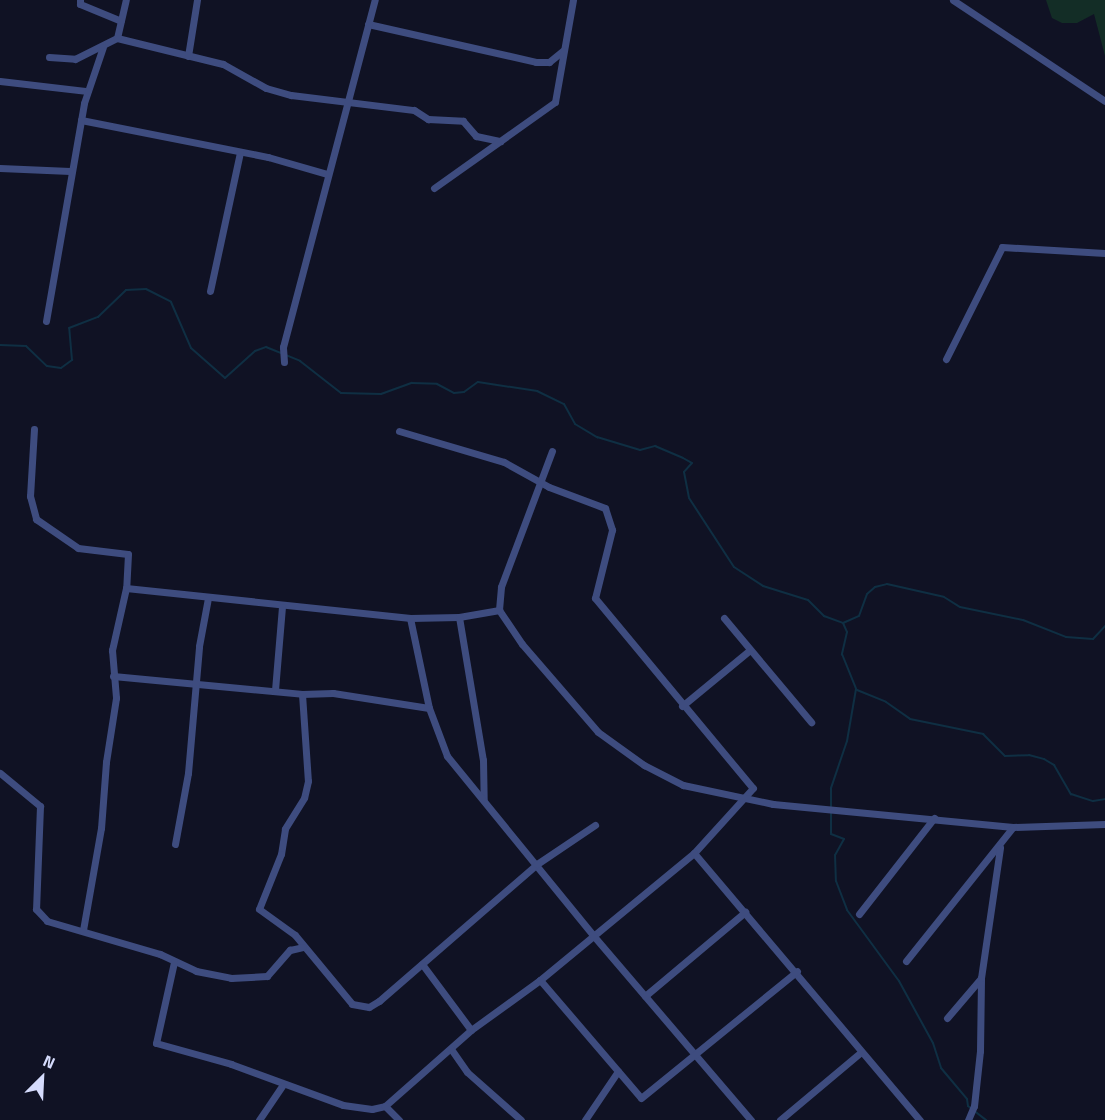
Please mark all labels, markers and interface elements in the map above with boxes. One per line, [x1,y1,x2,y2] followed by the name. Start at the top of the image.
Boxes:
[12,1048,72,1108] north arrow
[39,1048,59,1075] text: N

